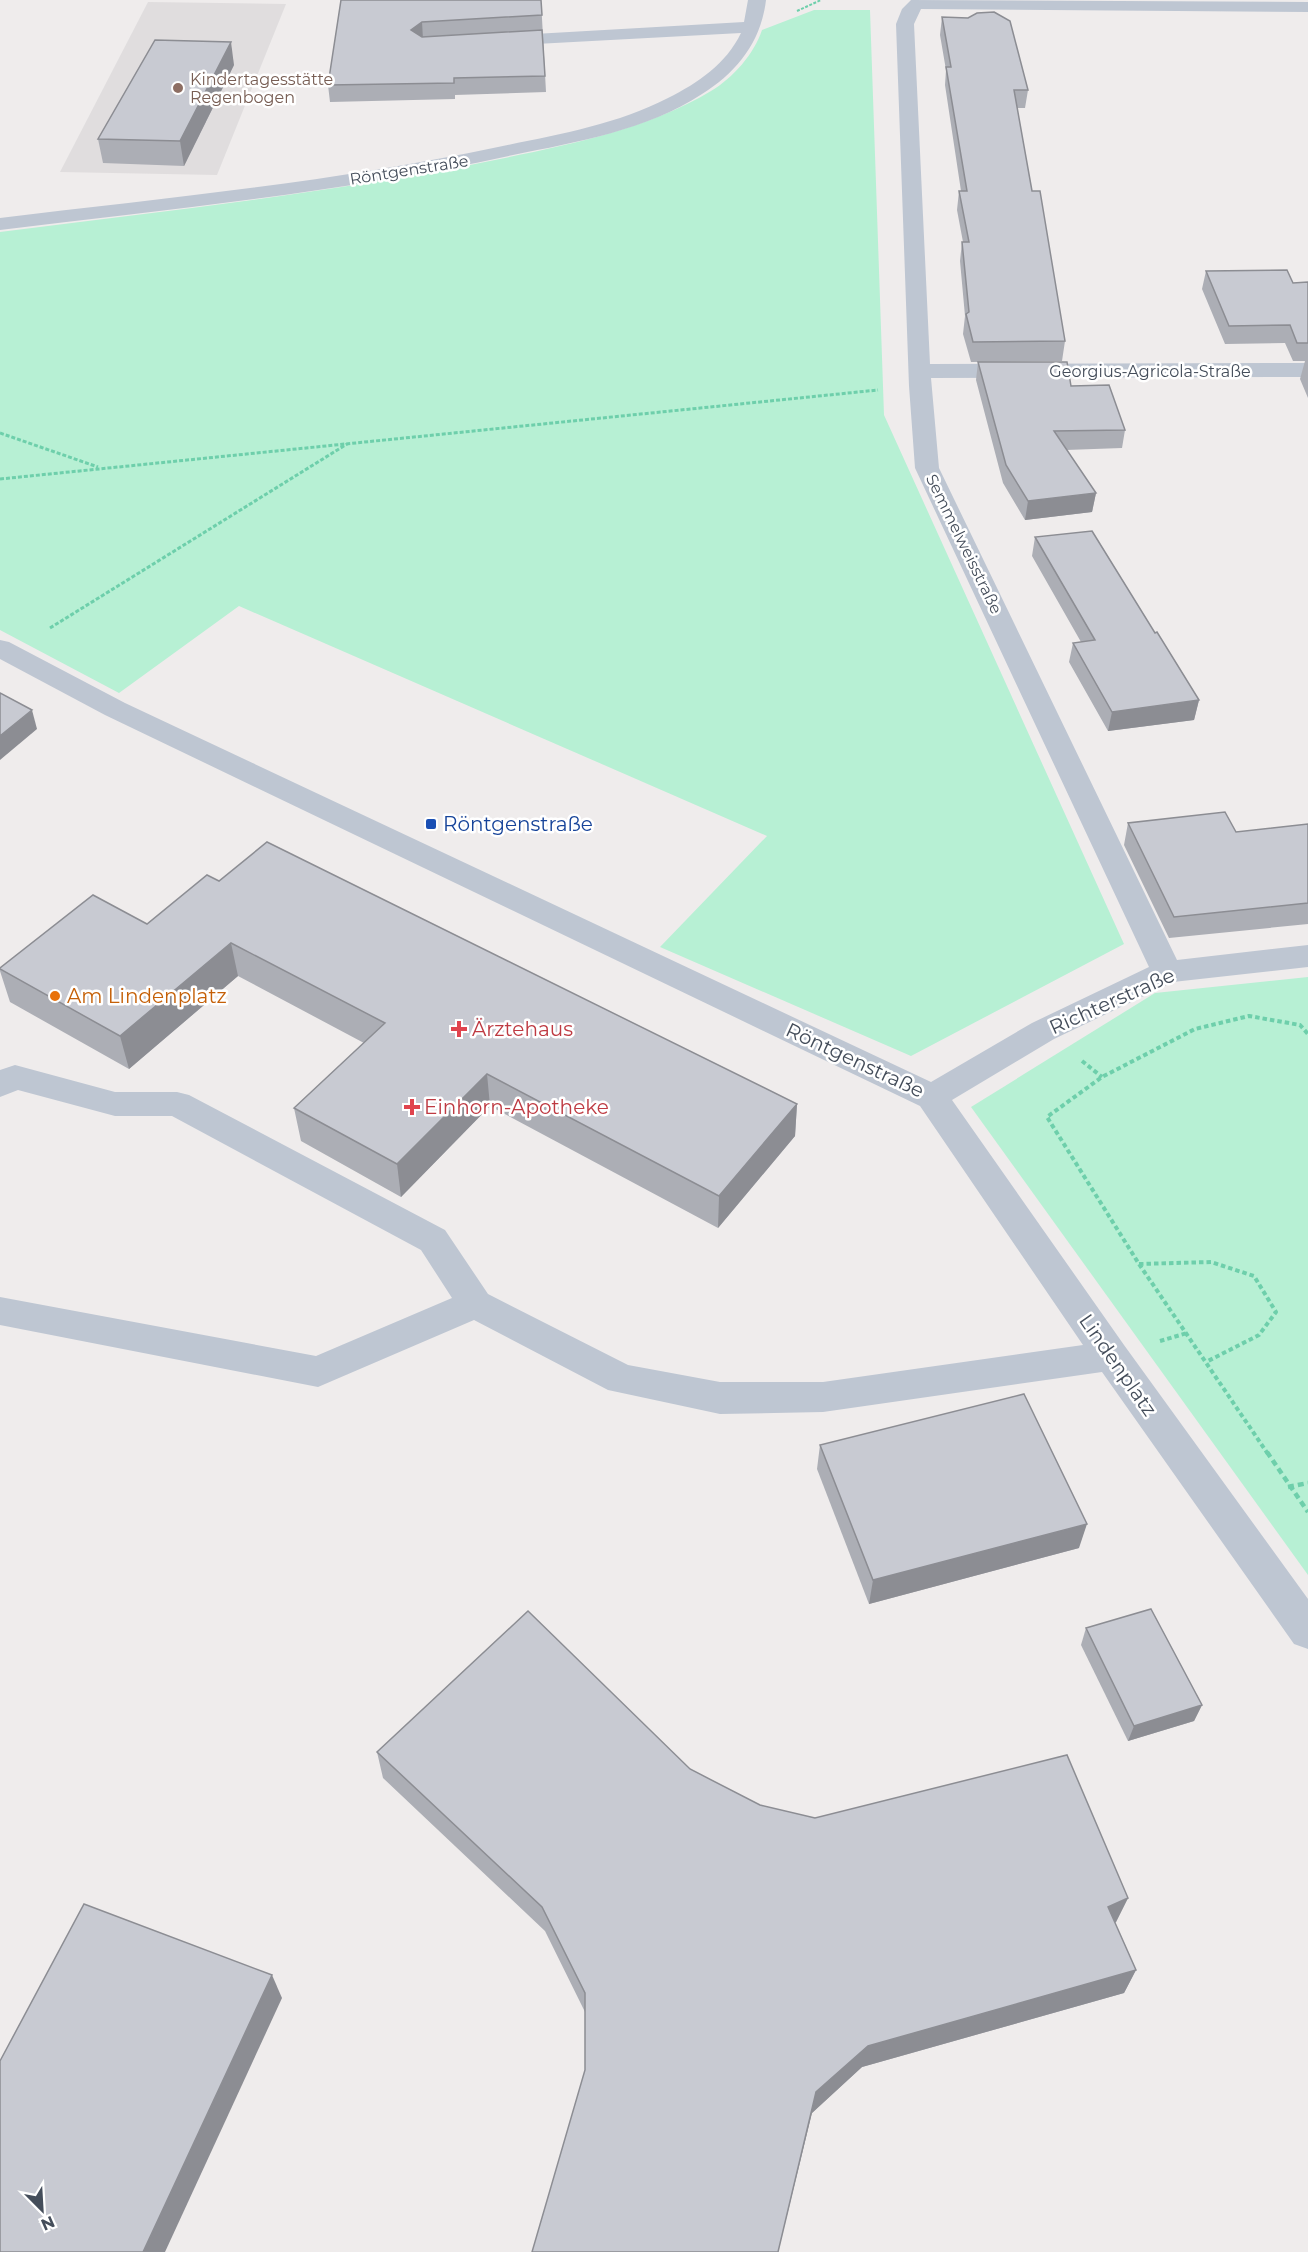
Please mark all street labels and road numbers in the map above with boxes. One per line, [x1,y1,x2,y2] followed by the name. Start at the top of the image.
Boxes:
[348,151,470,189] street label: Röntgenstraße
[1049,362,1251,381] street label: Georgius-Agricola-Straße
[922,471,1006,617] street label: Semmelweisstraße
[1046,963,1178,1039] street label: Richterstraße
[782,1017,928,1103] street label: Röntgenstraße
[1074,1309,1162,1421] street label: Lindenplatz

